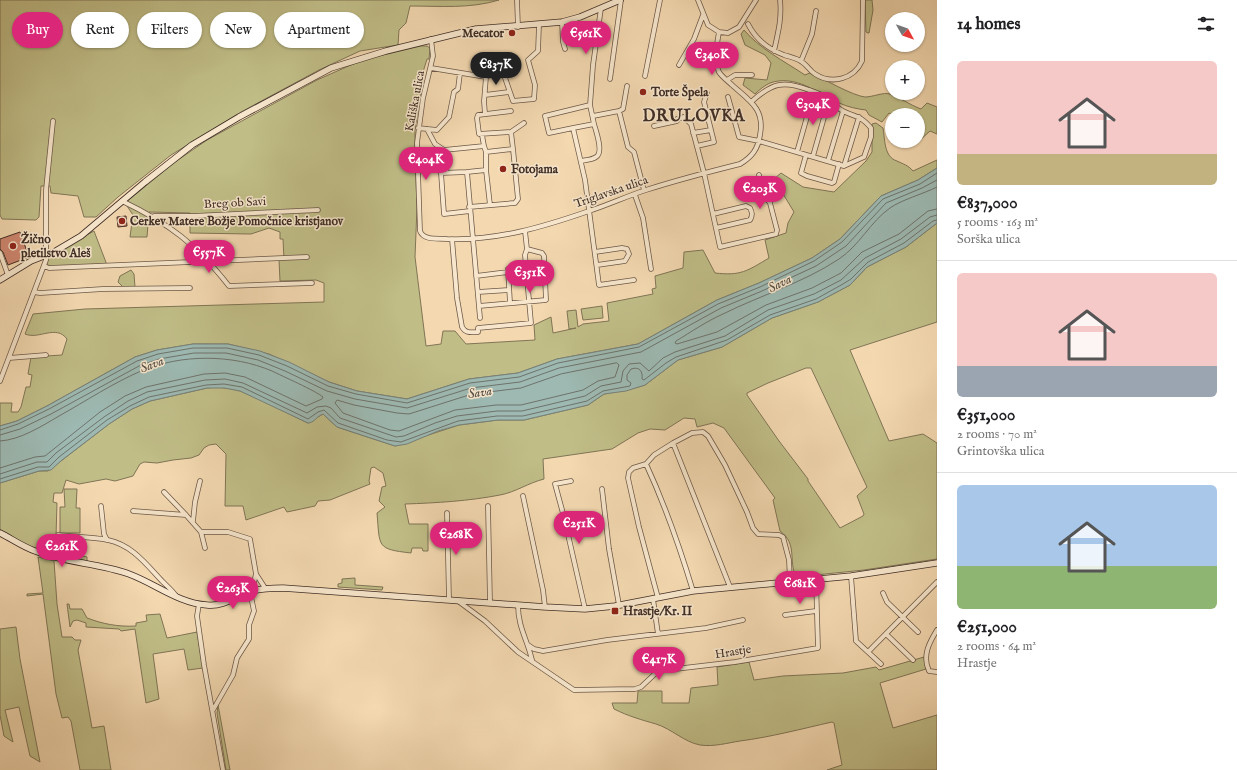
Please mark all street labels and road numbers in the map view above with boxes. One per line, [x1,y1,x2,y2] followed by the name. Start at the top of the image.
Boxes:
[402,68,428,133] street label: Kališka ulica
[572,172,651,212] street label: Triglavska ulica
[204,194,266,212] street label: Breg ob Savi
[714,642,753,662] street label: Hrastje

